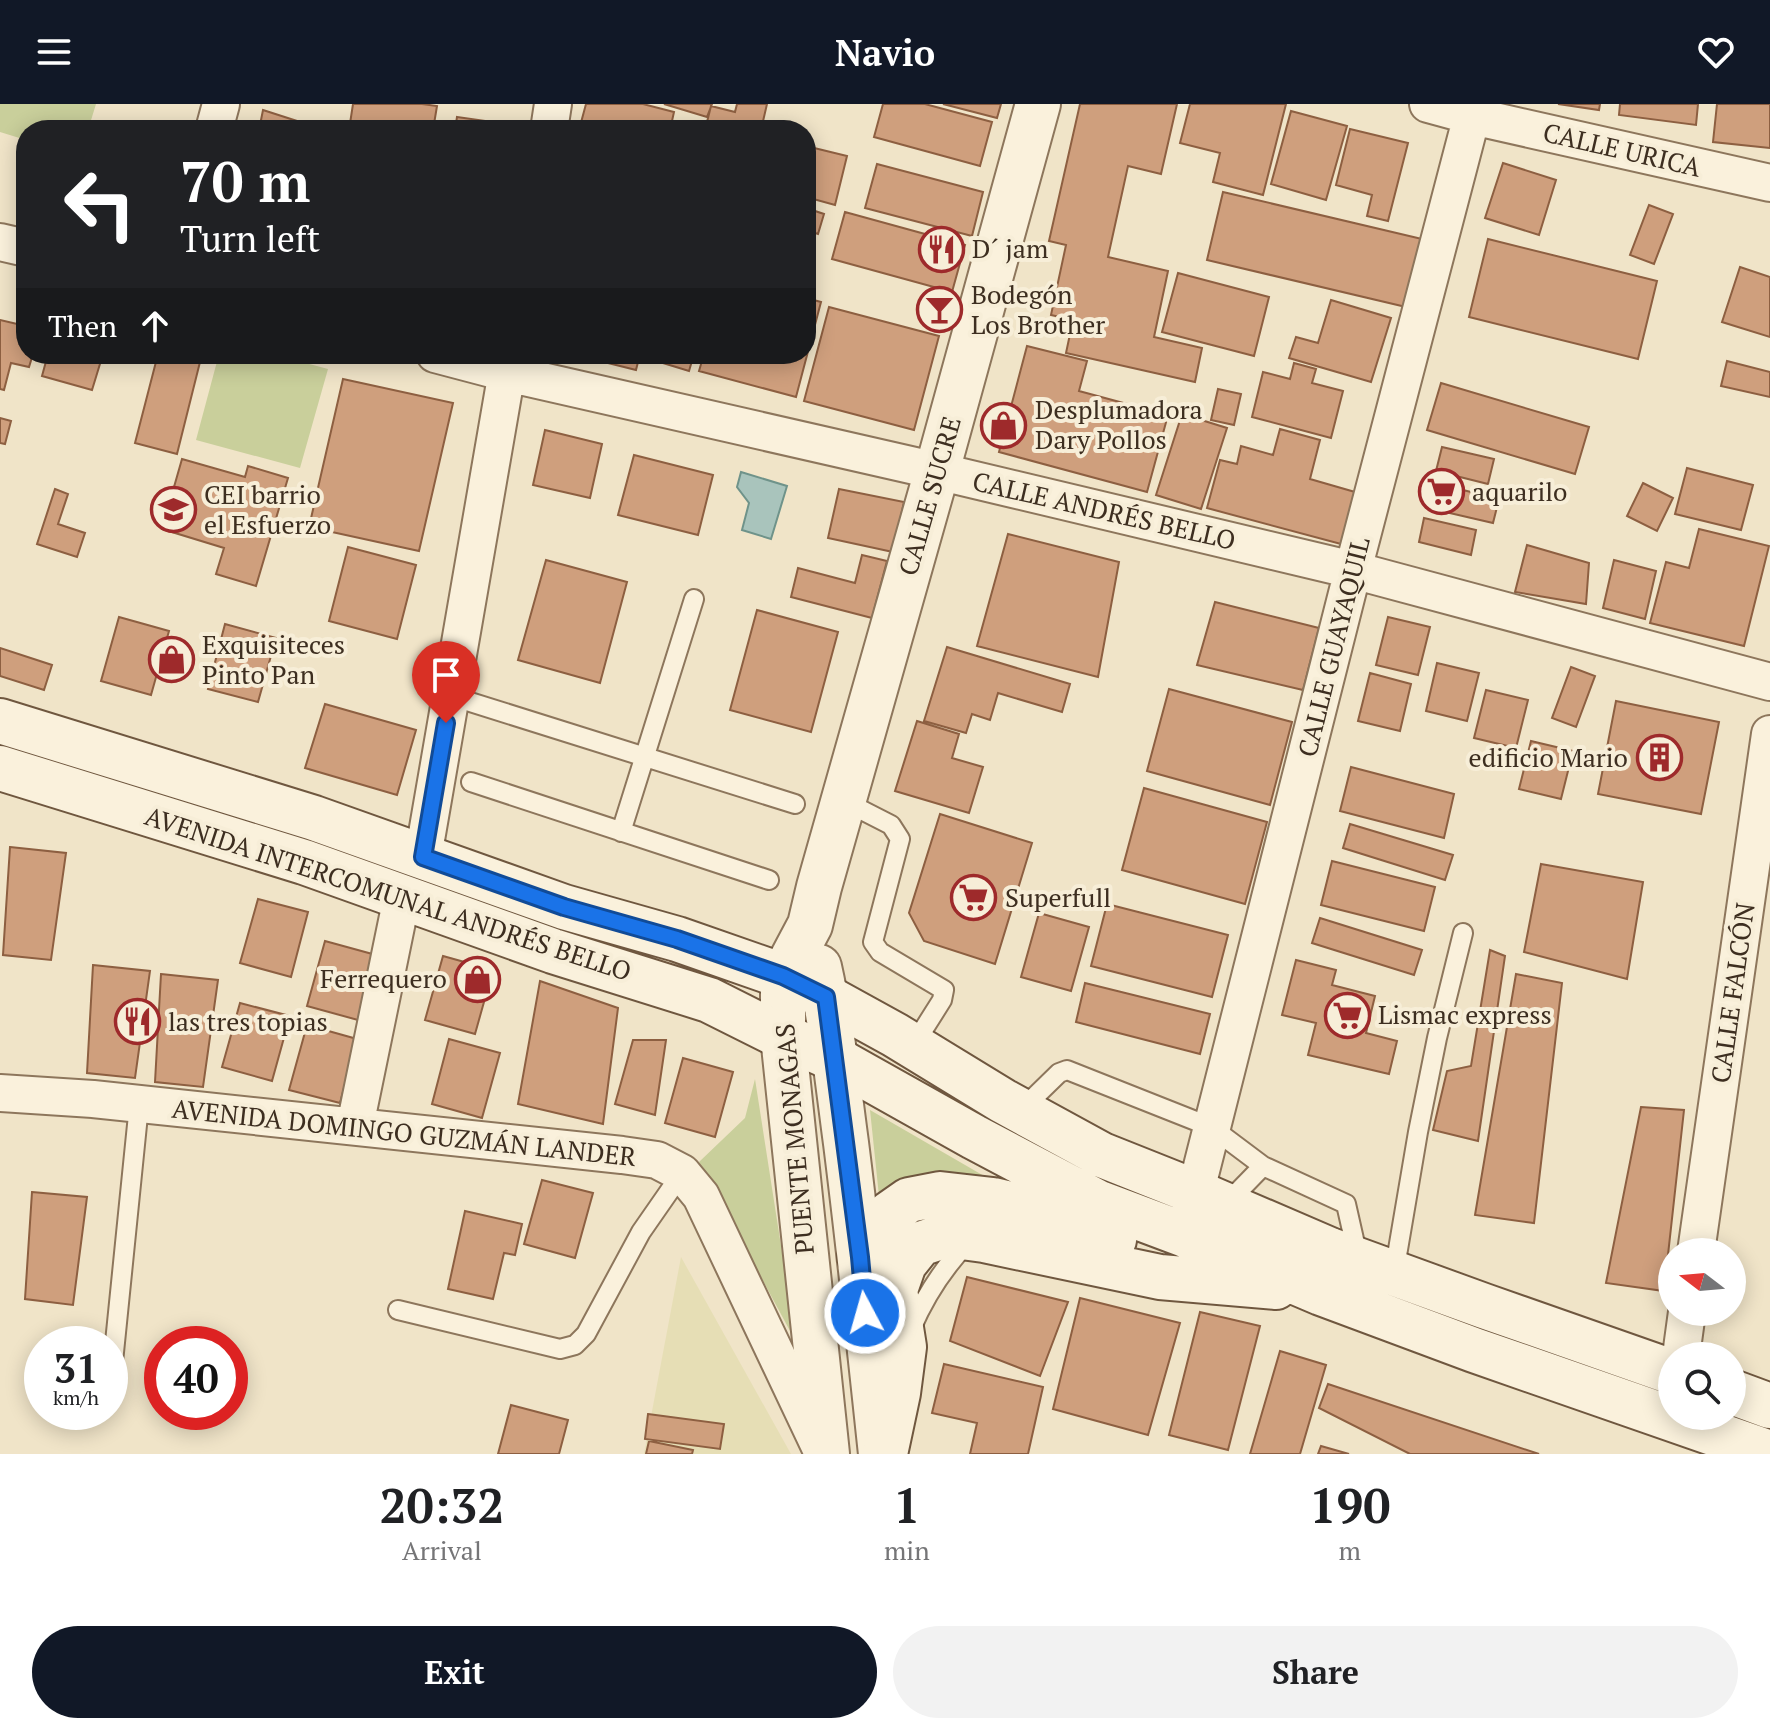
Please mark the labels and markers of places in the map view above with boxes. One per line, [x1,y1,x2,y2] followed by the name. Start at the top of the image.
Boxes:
[917,225,965,273] restaurant icon: D´ jam
[972,231,1048,265] place label: D´ jam
[971,277,1105,341] place label: Bodegón Los Brother
[916,286,964,334] bar icon: Bodegón Los Brother
[1035,392,1203,456] place label: Desplumadora Dary Pollos
[980,401,1028,449] shop icon: Desplumadora Dary Pollos
[1417,468,1465,516] supermarket icon: aquarilo
[1472,474,1567,508] place label: aquarilo
[204,477,331,541] place label: CEI barrio el Esfuerzo
[149,486,197,534] school or university icon: CEI barrio el Esfuerzo
[202,627,345,691] place label: Exquisiteces Pinto Pan
[147,636,195,684] shop icon: Exquisiteces Pinto Pan
[412,641,480,723] pin
[1635,734,1683,782] building icon: edificio Mario
[1469,740,1628,774] place label: edificio Mario
[950,874,998,922] supermarket icon: Superfull
[1005,880,1111,914] place label: Superfull
[454,955,502,1003] shop icon: Ferrequero
[320,961,447,995] place label: Ferrequero
[1323,991,1371,1039] supermarket icon: Lismac express
[1378,997,1552,1031] place label: Lismac express
[113,998,161,1046] restaurant icon: las tres topias
[168,1004,328,1038] place label: las tres topias

